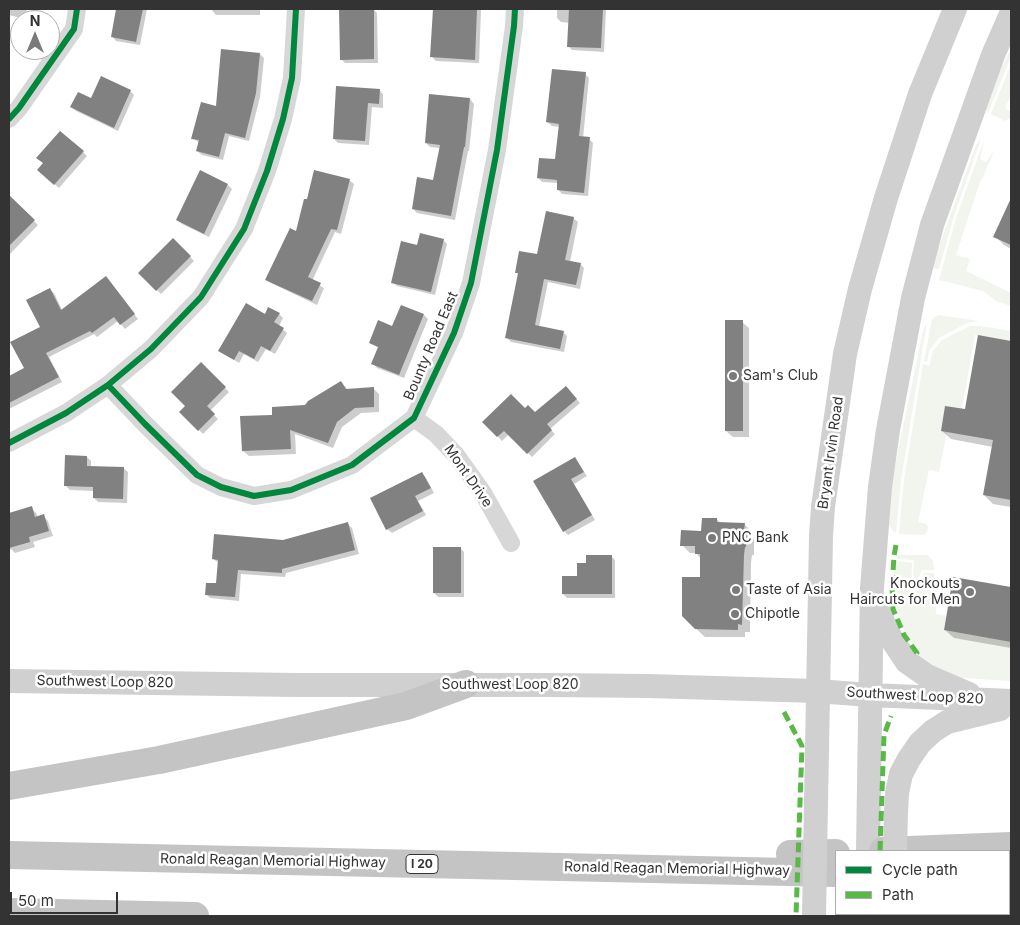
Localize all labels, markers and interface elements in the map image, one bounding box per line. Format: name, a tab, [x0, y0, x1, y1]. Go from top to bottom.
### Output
north arrow	[10, 10, 60, 60]
text: N	[30, 12, 40, 29]
street label: Bounty Road East	[400, 289, 462, 403]
place label: Sam's Club	[743, 368, 818, 384]
marker: Sam's Club	[727, 370, 739, 382]
street label: Bryant Irvin Road	[815, 396, 847, 510]
street label: Mont Drive	[440, 441, 496, 511]
place label: PNC Bank	[722, 530, 789, 546]
marker: PNC Bank	[706, 532, 718, 544]
place label: Knockouts Haircuts for Men	[850, 576, 960, 608]
place label: Taste of Asia	[746, 582, 832, 598]
marker: Taste of Asia	[730, 584, 742, 596]
marker: Knockouts Haircuts for Men	[964, 586, 976, 598]
place label: Chipotle	[745, 606, 800, 622]
marker: Chipotle	[729, 608, 741, 620]
street label: Southwest Loop 820	[36, 672, 174, 692]
street label: Southwest Loop 820	[441, 677, 579, 693]
street label: Southwest Loop 820	[846, 684, 984, 708]
legend	[835, 850, 1010, 915]
street label: Ronald Reagan Memorial Highway	[160, 851, 386, 871]
road number: I 20	[406, 854, 438, 874]
street label: Ronald Reagan Memorial Highway	[564, 859, 790, 879]
text: Cycle path	[882, 860, 958, 879]
scale bar	[12, 882, 120, 914]
text: Path	[882, 885, 914, 904]
text: 50 m	[18, 891, 54, 910]

